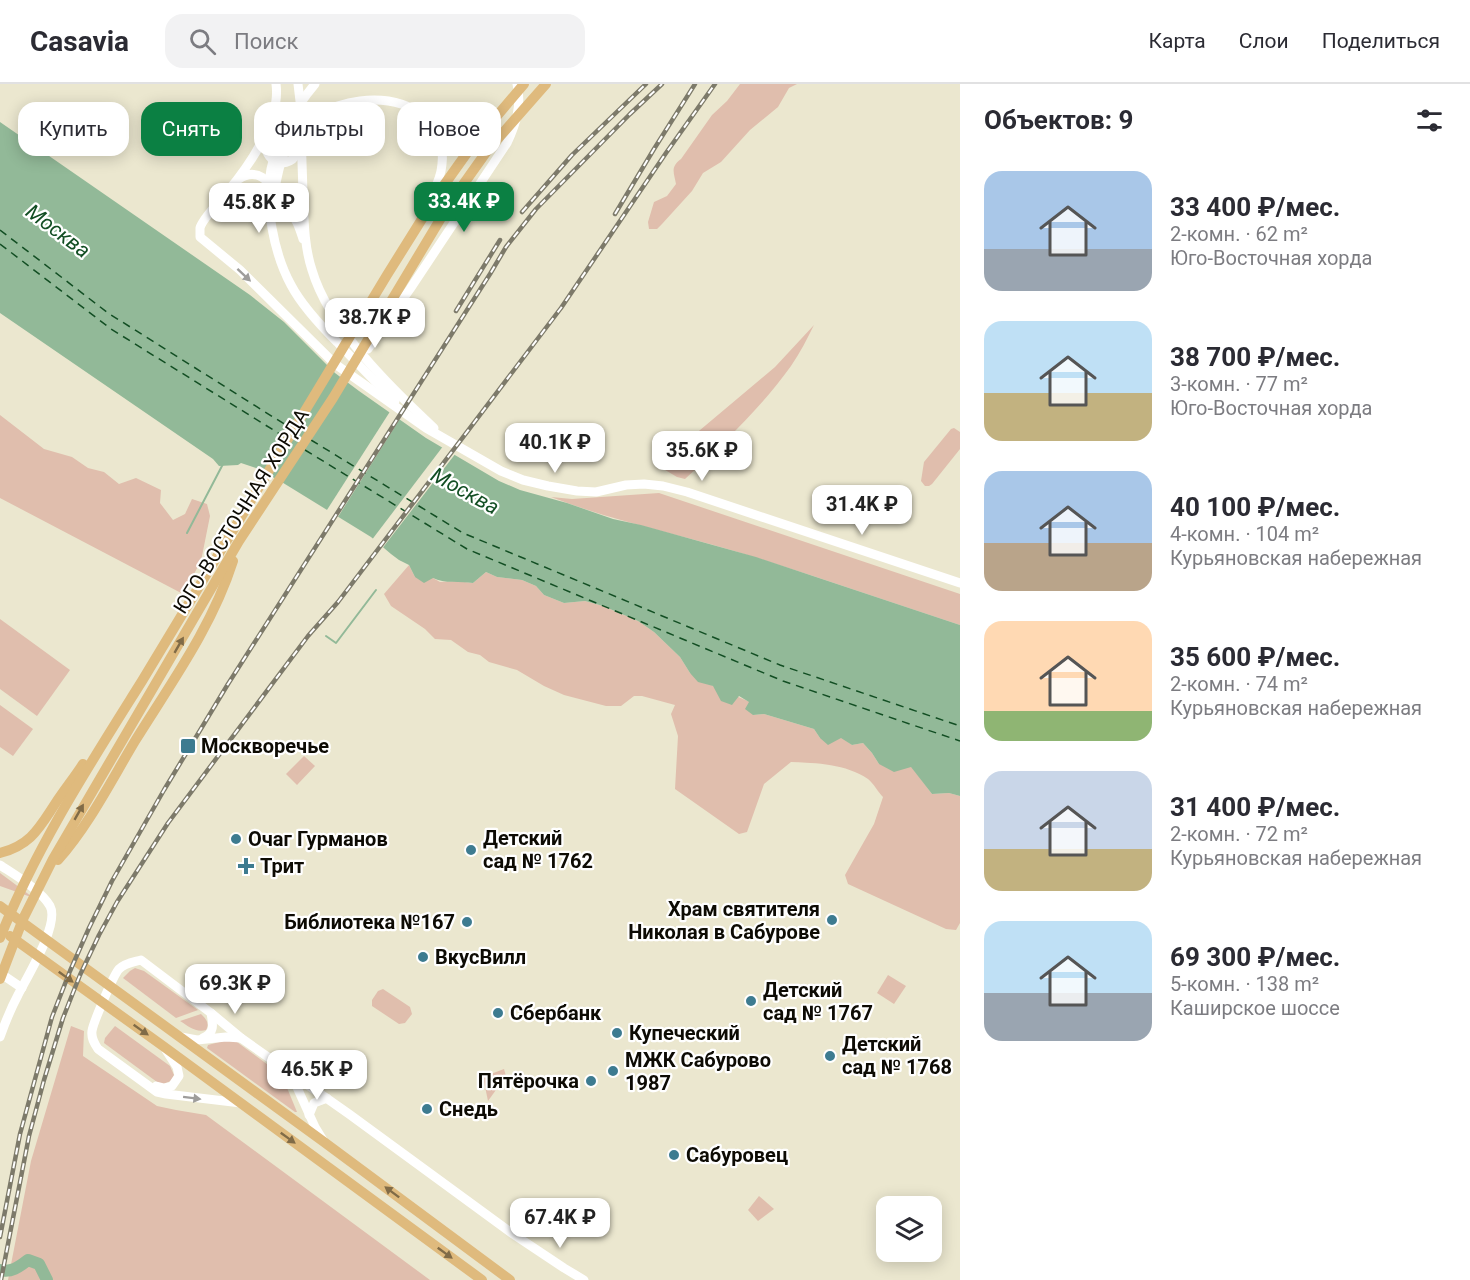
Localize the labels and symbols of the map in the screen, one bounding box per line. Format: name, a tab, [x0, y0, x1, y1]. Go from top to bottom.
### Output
pin: 33.4K ₽	[409, 182, 519, 233]
pin: 45.8K ₽	[204, 183, 314, 234]
water label: Москва	[21, 199, 95, 263]
one-way arrow	[237, 267, 251, 281]
pin: 38.7K ₽	[320, 298, 430, 349]
street label: ЮГО-ВОСТОЧНАЯ ХОРДА	[168, 404, 314, 618]
pin: 40.1K ₽	[500, 423, 610, 474]
pin: 35.6K ₽	[647, 431, 757, 482]
water label: Москва	[427, 463, 503, 519]
pin: 31.4K ₽	[807, 485, 917, 536]
one-way arrow	[174, 636, 184, 653]
place label: Москворечье	[201, 734, 329, 758]
marker: Москворечье	[179, 737, 197, 755]
one-way arrow	[74, 804, 85, 820]
place label: Детский сад № 1762	[483, 826, 593, 873]
place label: Очаг Гурманов	[248, 827, 388, 851]
marker: Очаг Гурманов	[229, 832, 243, 846]
marker: Детский сад № 1762	[464, 843, 478, 857]
place label: Трит	[260, 854, 304, 878]
marker: Трит	[237, 857, 255, 875]
place label: Храм святителя Николая в Сабурове	[628, 897, 820, 944]
place label: Библиотека №167	[284, 910, 455, 934]
marker: Храм святителя Николая в Сабурове	[825, 913, 839, 927]
marker: Библиотека №167	[460, 915, 474, 929]
place label: ВкусВилл	[435, 945, 526, 969]
marker: ВкусВилл	[416, 950, 430, 964]
pin: 69.3K ₽	[180, 964, 290, 1015]
one-way arrow	[58, 971, 74, 983]
place label: Детский сад № 1767	[763, 978, 873, 1025]
marker: Детский сад № 1767	[744, 994, 758, 1008]
place label: Сбербанк	[510, 1001, 602, 1025]
marker: Сбербанк	[491, 1006, 505, 1020]
place label: Купеческий	[629, 1021, 740, 1045]
one-way arrow	[133, 1024, 149, 1035]
marker: Купеческий	[610, 1026, 624, 1040]
place label: Детский сад № 1768	[842, 1032, 952, 1079]
place label: МЖК Сабурово 1987	[625, 1048, 771, 1095]
marker: Детский сад № 1768	[823, 1049, 837, 1063]
pin: 46.5K ₽	[262, 1050, 372, 1101]
marker: МЖК Сабурово 1987	[606, 1064, 620, 1078]
place label: Пятёрочка	[478, 1069, 579, 1093]
marker: Пятёрочка	[584, 1074, 598, 1088]
one-way arrow	[183, 1093, 202, 1103]
place label: Снедь	[439, 1097, 498, 1121]
marker: Снедь	[420, 1102, 434, 1116]
one-way arrow	[281, 1131, 296, 1143]
place label: Сабуровец	[686, 1143, 788, 1167]
marker: Сабуровец	[667, 1148, 681, 1162]
one-way arrow	[384, 1187, 399, 1199]
pin: 67.4K ₽	[505, 1198, 615, 1249]
one-way arrow	[437, 1247, 453, 1259]

